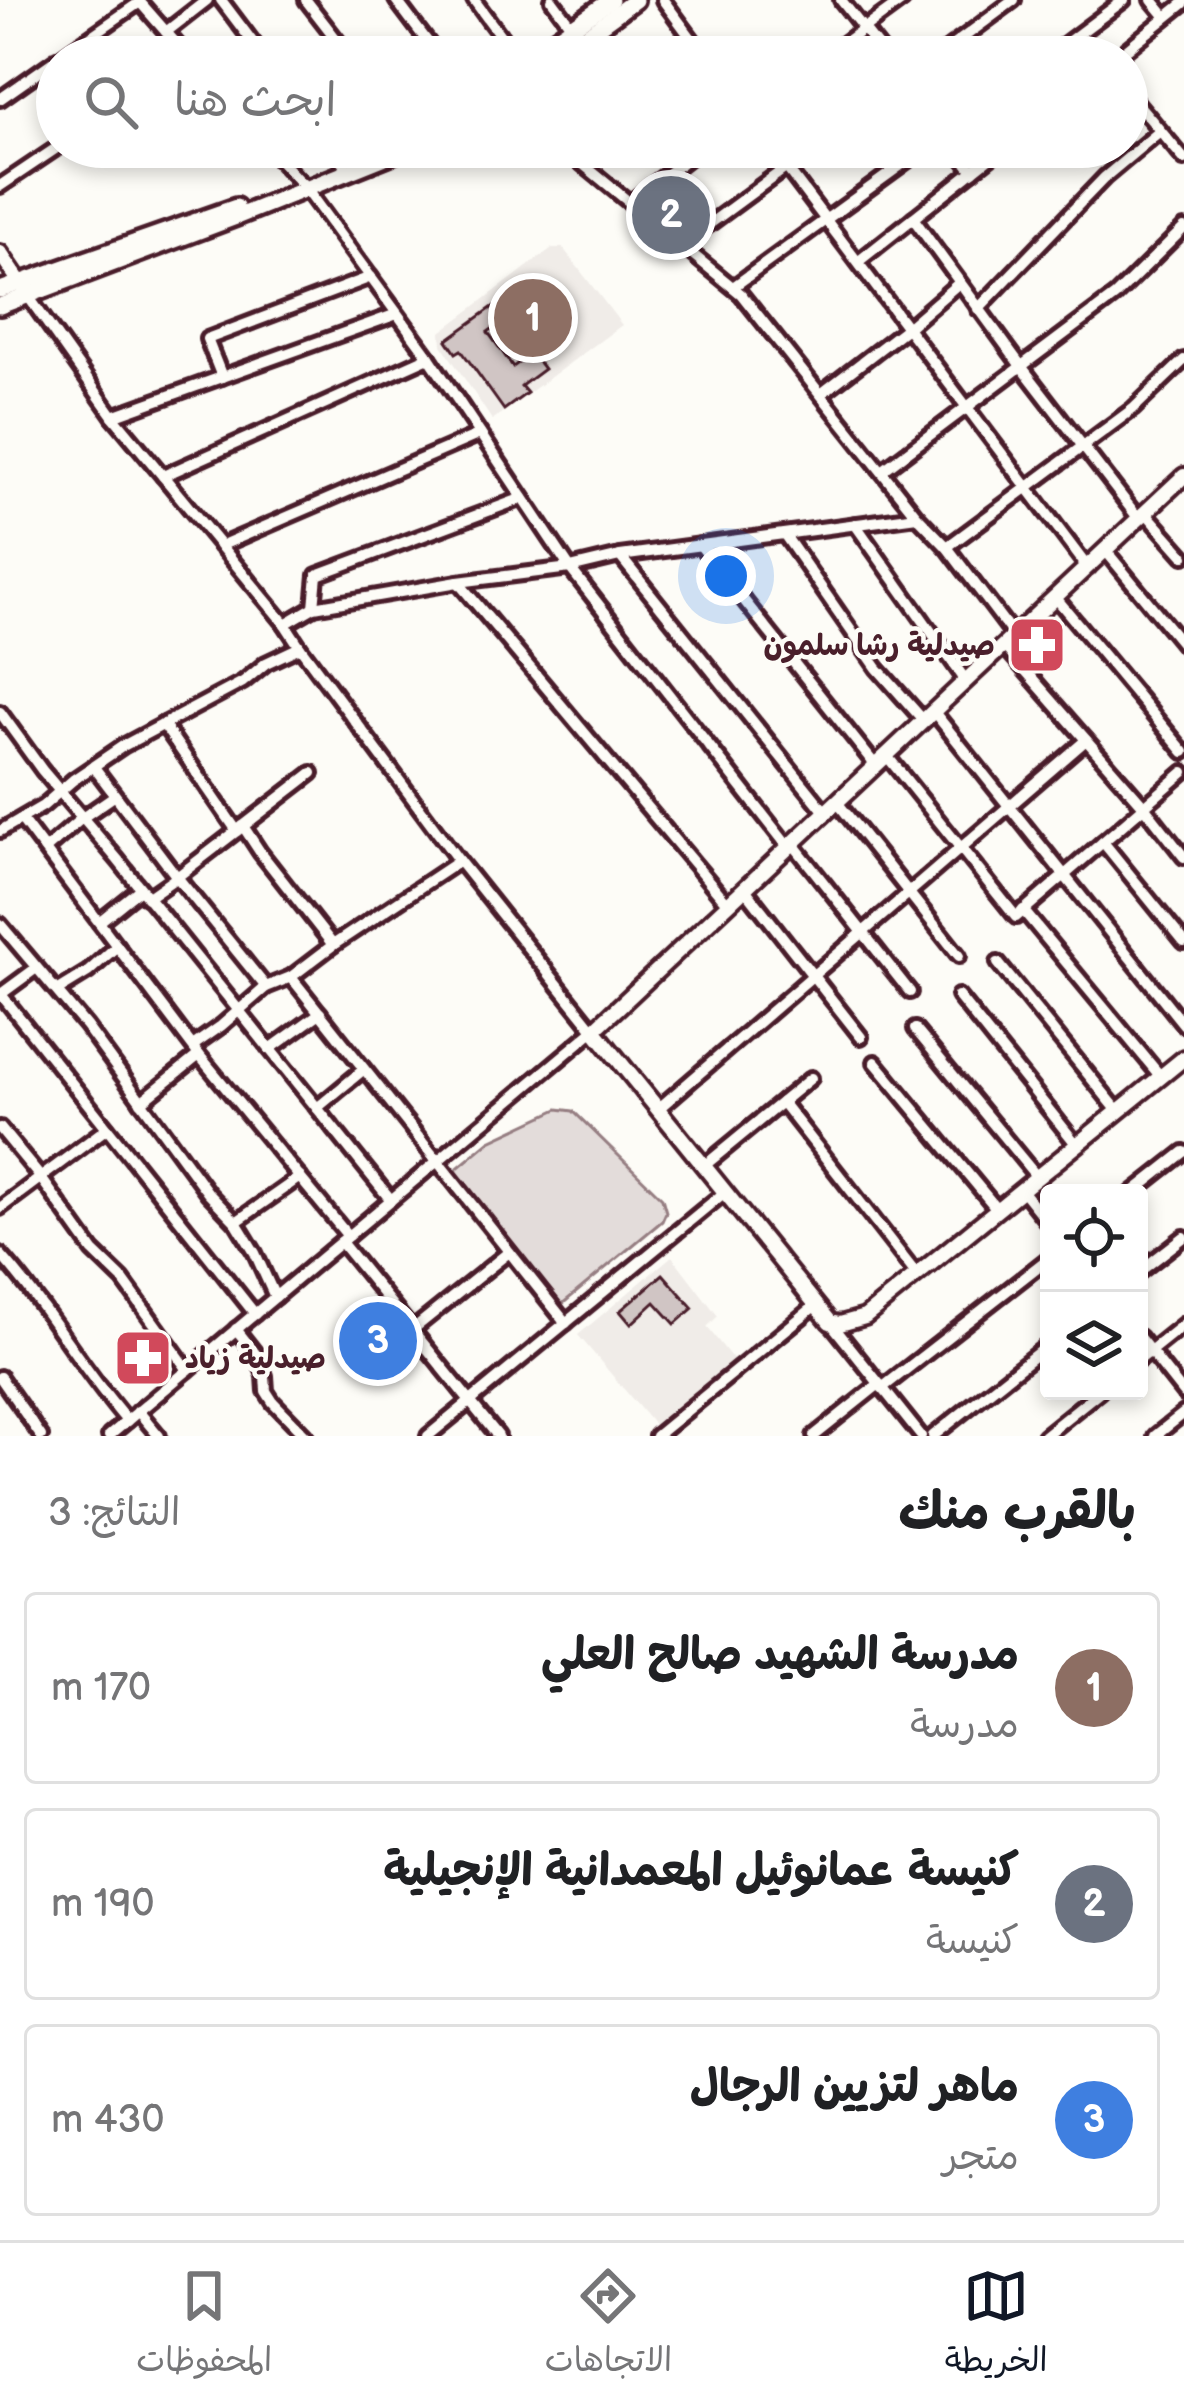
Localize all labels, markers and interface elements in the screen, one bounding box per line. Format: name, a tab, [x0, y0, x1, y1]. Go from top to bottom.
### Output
search box	[36, 36, 1148, 168]
icon: search	[78, 69, 144, 135]
text: ابحث هنا	[174, 74, 337, 129]
pin: 2	[632, 170, 710, 260]
pin: 1	[494, 273, 572, 363]
your location	[696, 546, 756, 606]
pharmacy icon: صيدلية رشا سلمون	[1006, 614, 1068, 676]
place label: صيدلية رشا سلمون	[763, 628, 995, 664]
map controls	[1040, 1184, 1148, 1400]
button: locate	[1040, 1184, 1148, 1292]
button: layers	[1040, 1292, 1148, 1400]
pin: 3	[339, 1296, 417, 1386]
pharmacy icon: صيدلية زياد	[112, 1327, 174, 1389]
place label: صيدلية زياد	[185, 1341, 326, 1377]
text: بالقرب منك	[899, 1482, 1136, 1543]
text: النتائج: 3	[48, 1490, 180, 1537]
text: مدرسة الشهيد صالح العلي	[541, 1628, 1019, 1683]
text: 170 m	[51, 1665, 151, 1712]
text: 1	[1086, 1665, 1102, 1712]
text: مدرسة	[910, 1702, 1019, 1749]
text: كنيسة عمانوئيل المعمدانية الإنجيلية	[383, 1844, 1019, 1899]
text: 190 m	[51, 1881, 154, 1928]
text: 2	[1082, 1881, 1106, 1928]
text: كنيسة	[926, 1918, 1019, 1965]
text: ماهر لتزيين الرجال	[690, 2060, 1019, 2115]
text: 430 m	[51, 2097, 165, 2144]
text: 3	[1083, 2097, 1105, 2144]
text: متجر	[943, 2134, 1019, 2181]
tab: المحفوظات	[136, 2263, 272, 2389]
tab: الاتجاهات	[545, 2263, 672, 2389]
tab: الخريطة	[945, 2263, 1048, 2389]

